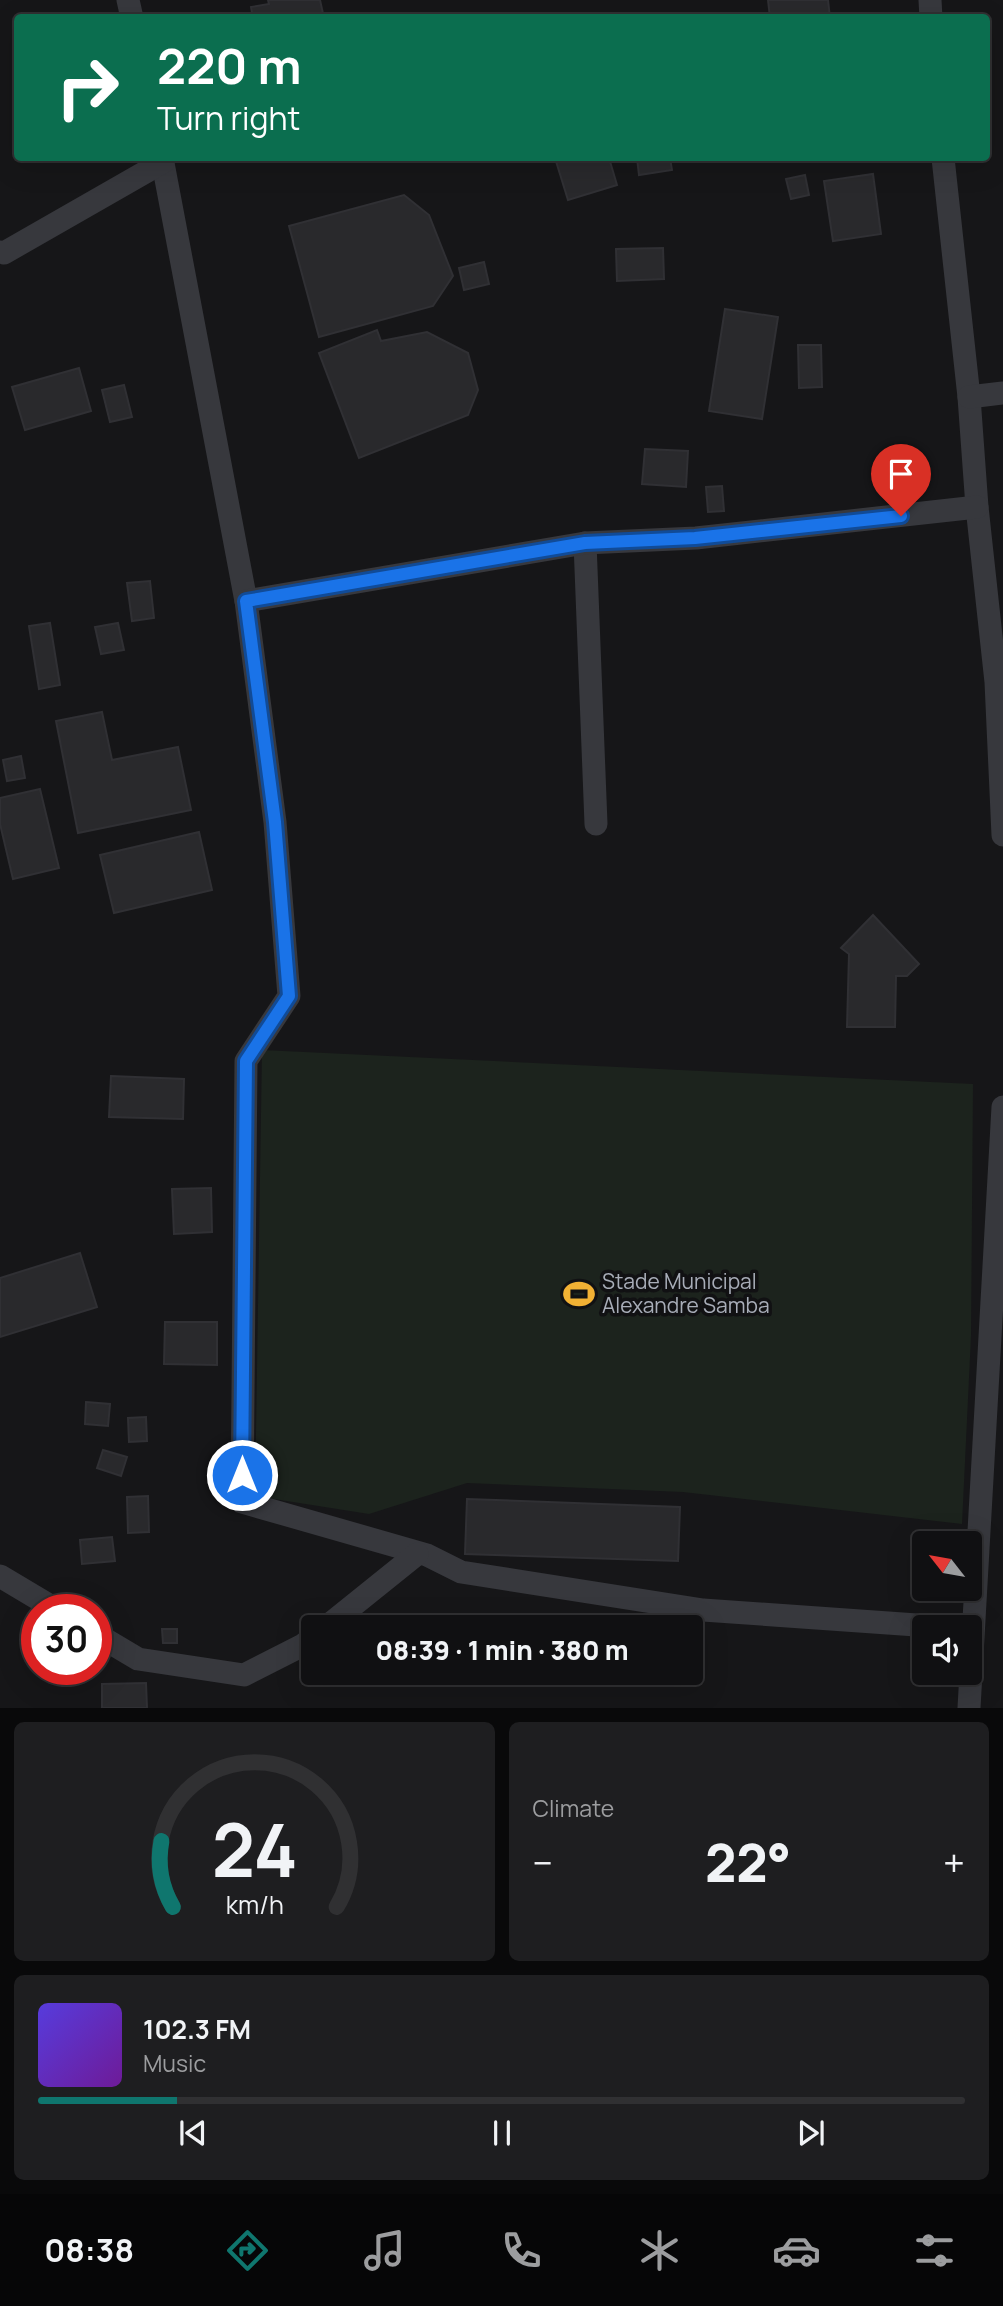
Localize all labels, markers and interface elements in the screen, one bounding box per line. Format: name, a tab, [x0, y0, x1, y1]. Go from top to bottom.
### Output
text: 220 m	[157, 32, 301, 99]
icon: right	[42, 42, 133, 133]
text: Turn right	[157, 96, 300, 140]
pin	[871, 444, 931, 516]
icon: arrive	[882, 455, 920, 493]
place label: Stade Municipal Alexandre Samba	[602, 1267, 770, 1319]
sports icon: Stade Municipal Alexandre Samba	[562, 1277, 596, 1311]
position arrow	[205, 1438, 279, 1512]
north arrow	[912, 1531, 982, 1601]
map controls	[912, 1531, 982, 1685]
speed limit sign: 30	[21, 1594, 112, 1685]
button: sound	[912, 1615, 982, 1685]
text: 08:39 · 1 min · 380 m	[375, 1632, 629, 1668]
text: Climate	[533, 1792, 614, 1824]
text: 24	[211, 1800, 297, 1900]
text: 22°	[705, 1827, 791, 1898]
text: −	[533, 1836, 553, 1888]
text: +	[943, 1836, 965, 1888]
text: km/h	[225, 1887, 283, 1922]
text: 102.3 FM	[143, 2011, 251, 2047]
text: Music	[143, 2047, 206, 2079]
icon: previous	[174, 2114, 212, 2152]
icon: pause	[483, 2114, 521, 2152]
icon: next	[792, 2114, 830, 2152]
icon: directions	[223, 2226, 272, 2275]
icon: music	[360, 2226, 409, 2275]
icon: phone	[497, 2226, 546, 2275]
icon: climate	[635, 2226, 684, 2275]
icon: car	[772, 2226, 821, 2275]
icon: filters	[910, 2226, 959, 2275]
text: 08:38	[44, 2228, 134, 2272]

